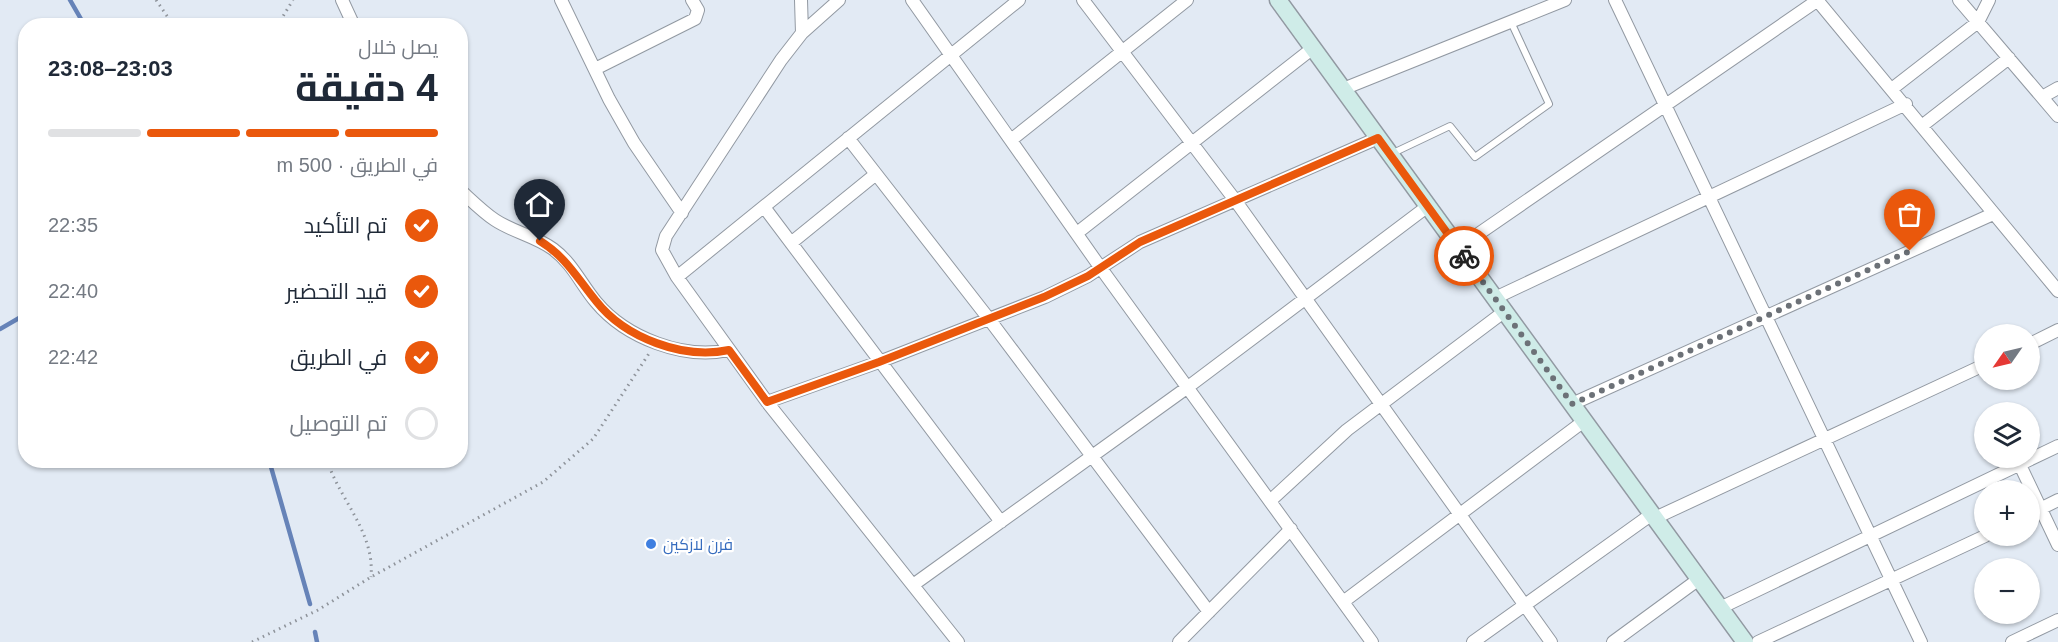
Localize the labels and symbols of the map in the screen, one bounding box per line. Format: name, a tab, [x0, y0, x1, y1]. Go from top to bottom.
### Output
pin	[514, 179, 565, 241]
pin	[1884, 189, 1935, 251]
courier	[1434, 226, 1494, 286]
north arrow	[1974, 324, 2040, 390]
place label: فرن لازكين	[663, 536, 733, 555]
marker: فرن لازكين	[644, 537, 658, 551]

